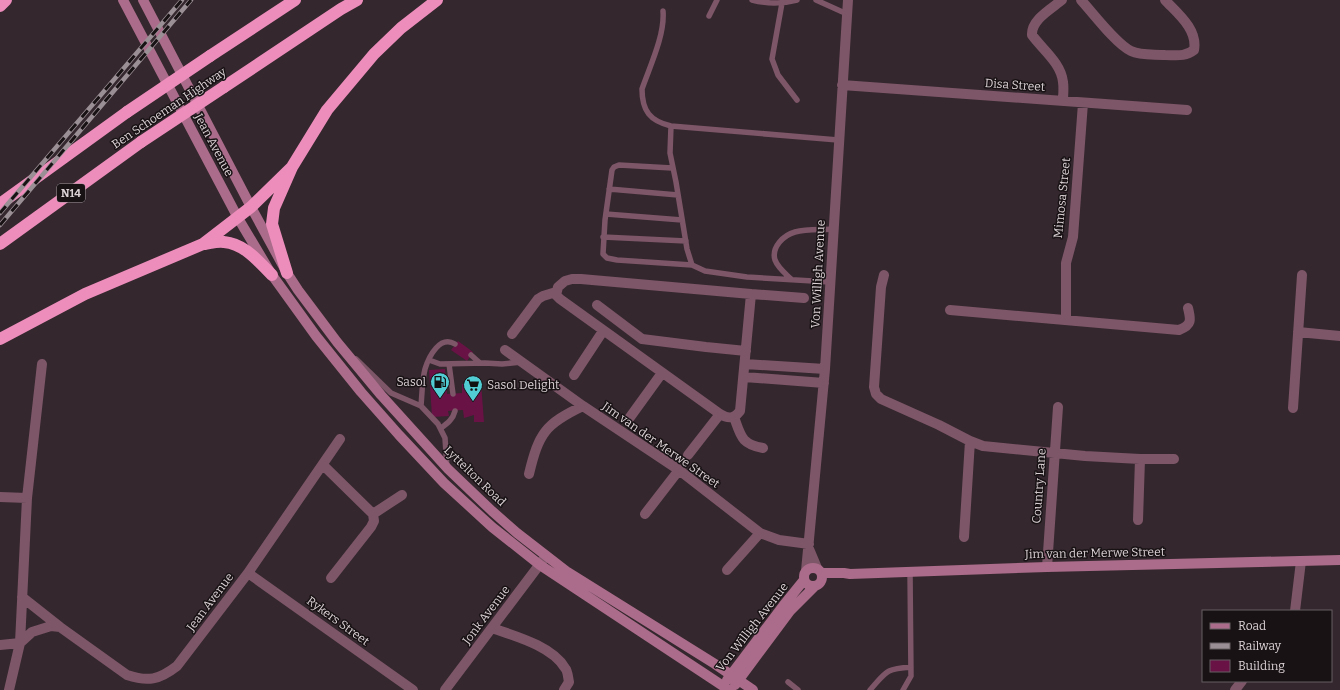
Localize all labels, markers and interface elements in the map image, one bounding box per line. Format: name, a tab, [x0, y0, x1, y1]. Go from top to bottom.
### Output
street label: Ben Schoeman Highway	[109, 64, 229, 152]
street label: Disa Street	[984, 76, 1046, 94]
street label: Jean Avenue	[191, 110, 236, 179]
street label: Mimosa Street	[1051, 156, 1073, 239]
road number: N14	[57, 184, 85, 202]
street label: Von Willigh Avenue	[808, 219, 828, 329]
fuel station icon: Sasol	[429, 371, 451, 399]
supermarket icon: Sasol Delight	[462, 374, 484, 402]
place label: Sasol	[396, 375, 427, 389]
place label: Sasol Delight	[487, 378, 560, 392]
street label: Jim van der Merwe Street	[599, 399, 723, 491]
street label: Lyttelton Road	[441, 443, 509, 509]
street label: Country Lane	[1029, 448, 1049, 524]
street label: Jim van der Merwe Street	[1024, 545, 1166, 561]
street label: Jean Avenue	[183, 570, 236, 635]
street label: Von Willigh Avenue	[713, 580, 791, 674]
street label: Jonk Avenue	[459, 583, 513, 648]
street label: Rykers Street	[304, 594, 373, 649]
legend	[1202, 610, 1332, 682]
text: Road	[1238, 619, 1266, 633]
text: Railway	[1238, 639, 1282, 653]
text: Building	[1238, 659, 1285, 673]

